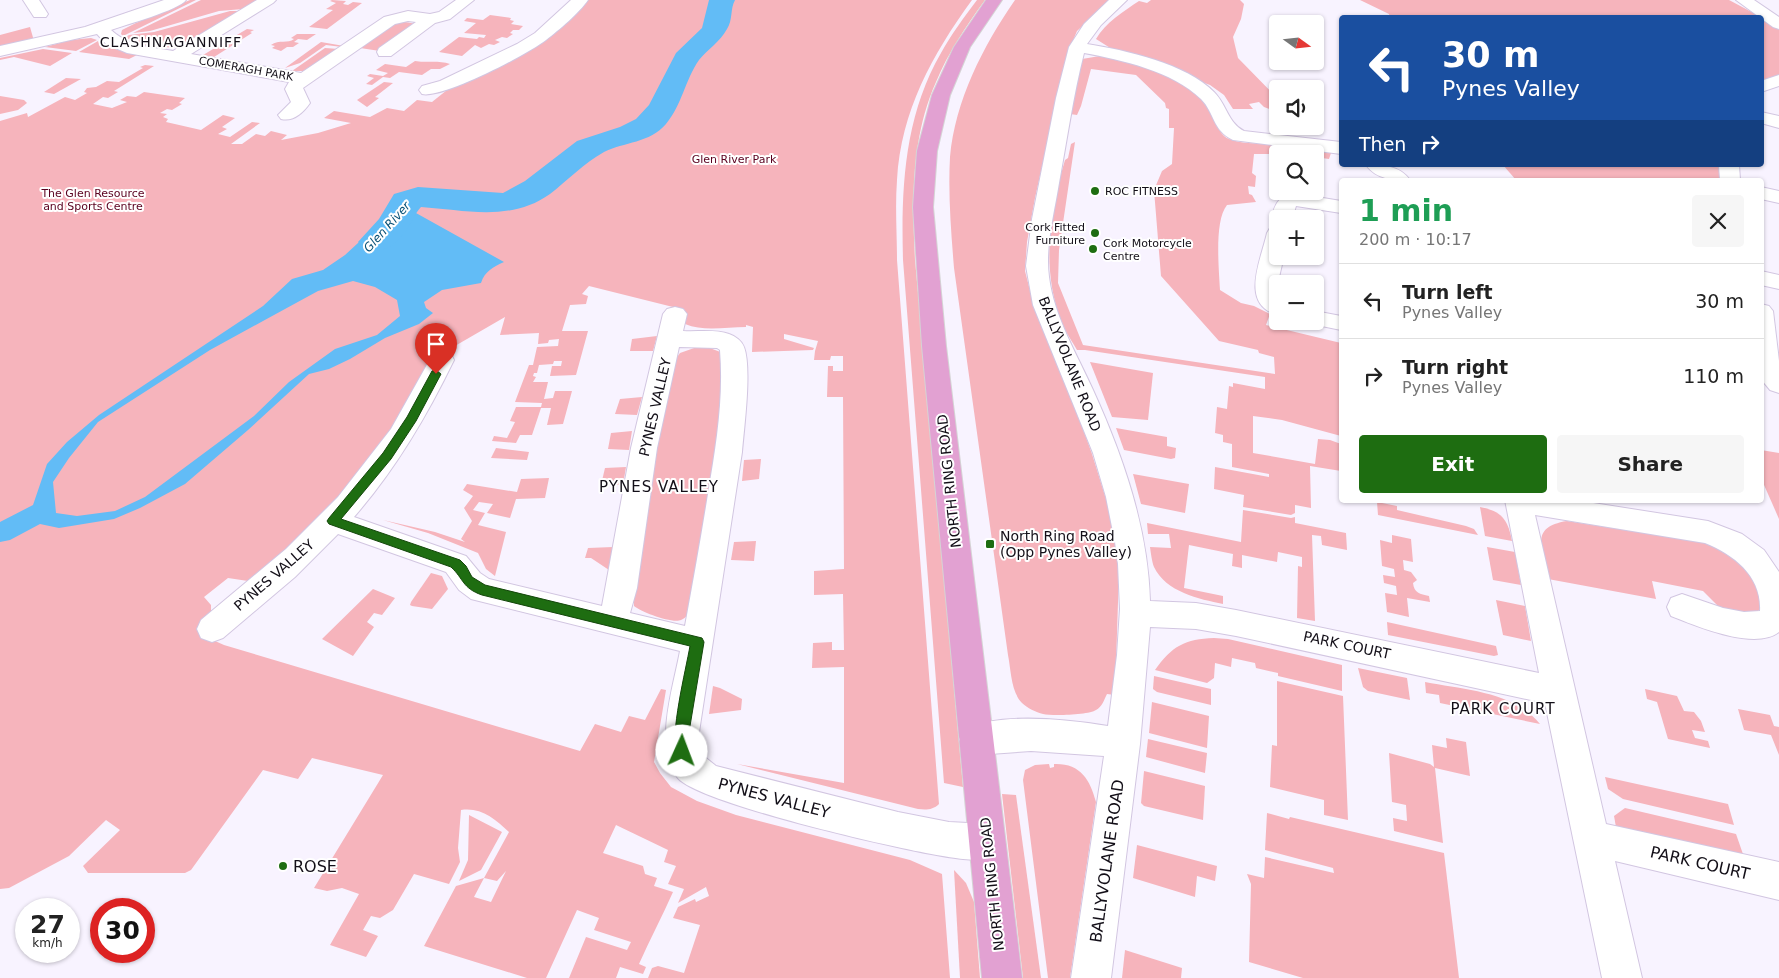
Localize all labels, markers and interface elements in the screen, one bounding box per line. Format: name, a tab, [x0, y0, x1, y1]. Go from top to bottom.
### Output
north arrow	[1269, 15, 1324, 70]
map controls	[1269, 15, 1324, 330]
district label: CLASHNAGANNIFF	[100, 34, 242, 50]
icon: left	[1359, 35, 1424, 100]
text: 30 m	[1442, 35, 1539, 75]
street label: COMERAGH PARK	[198, 54, 295, 84]
text: Pynes Valley	[1442, 76, 1580, 101]
button: sound	[1269, 80, 1324, 135]
icon: right	[1416, 130, 1444, 158]
text: Then	[1359, 133, 1406, 155]
button: search	[1269, 145, 1324, 200]
park label: Glen River Park	[692, 153, 777, 166]
marker: ROC FITNESS	[1089, 185, 1101, 197]
place label: ROC FITNESS	[1105, 185, 1178, 198]
park label: The Glen Resource and Sports Centre	[40, 187, 145, 213]
text: 1 min	[1359, 193, 1453, 228]
button: close	[1692, 195, 1744, 247]
water label: Glen River	[361, 198, 414, 255]
button: +	[1269, 210, 1324, 265]
place label: Cork Fitted Furniture	[1025, 221, 1085, 247]
marker: Cork Fitted Furniture	[1089, 227, 1101, 239]
text: 200 m · 10:17	[1359, 230, 1472, 249]
place label: Cork Motorcycle Centre	[1103, 237, 1192, 263]
marker: Cork Motorcycle Centre	[1087, 243, 1099, 255]
button: −	[1269, 275, 1324, 330]
text: Turn left	[1402, 281, 1493, 303]
icon: left	[1359, 287, 1387, 315]
text: 30 m	[1695, 290, 1744, 312]
street label: BALLYVOLANE ROAD	[1036, 294, 1104, 434]
text: Pynes Valley	[1402, 303, 1502, 322]
pin	[415, 323, 457, 374]
icon: arrive	[422, 330, 450, 358]
street label: PYNES VALLEY	[636, 356, 674, 458]
text: Turn right	[1402, 356, 1508, 378]
icon: right	[1359, 362, 1387, 390]
text: 110 m	[1683, 365, 1744, 387]
text: Pynes Valley	[1402, 378, 1502, 397]
street label: NORTH RING ROAD	[934, 413, 964, 549]
button: Exit	[1359, 435, 1547, 493]
button: Share	[1557, 435, 1744, 493]
district label: PYNES VALLEY	[599, 478, 719, 496]
place label: North Ring Road (Opp Pynes Valley)	[1000, 528, 1132, 560]
street label: PYNES VALLEY	[231, 536, 318, 614]
marker: North Ring Road (Opp Pynes Valley)	[984, 538, 996, 550]
street label: PARK COURT	[1302, 628, 1393, 662]
district label: PARK COURT	[1450, 700, 1556, 718]
position arrow	[655, 724, 707, 776]
street label: PYNES VALLEY	[716, 774, 832, 822]
street label: BALLYVOLANE ROAD	[1086, 778, 1128, 944]
street label: NORTH RING ROAD	[977, 816, 1007, 952]
street label: PARK COURT	[1648, 842, 1752, 884]
place label: ROSE	[293, 857, 337, 876]
marker: ROSE	[277, 860, 289, 872]
speed limit sign: 30	[90, 898, 155, 963]
text: 27	[30, 910, 65, 939]
text: km/h	[32, 936, 63, 950]

